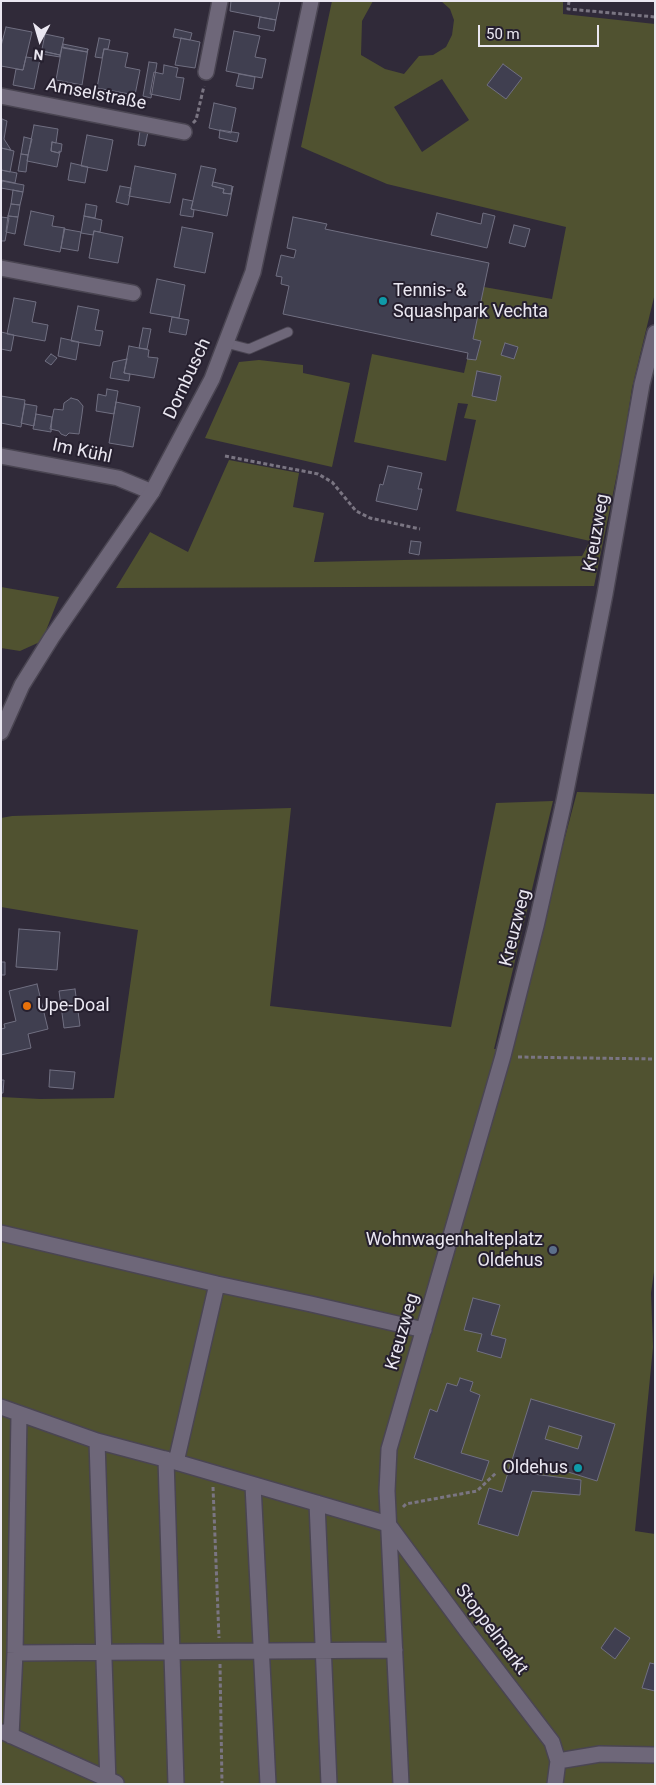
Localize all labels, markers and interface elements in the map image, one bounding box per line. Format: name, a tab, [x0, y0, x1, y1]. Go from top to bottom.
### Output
north arrow	[15, 15, 65, 65]
scale bar	[481, 15, 602, 47]
text: 50 m	[486, 25, 520, 43]
text: N	[33, 46, 44, 63]
street label: Amselstraße	[44, 75, 148, 115]
place label: Tennis- & Squashpark Vechta	[393, 280, 548, 322]
marker: Tennis- & Squashpark Vechta	[377, 295, 389, 307]
street label: Dornbusch	[160, 335, 216, 423]
street label: Im Kühl	[50, 435, 114, 469]
street label: Kreuzweg	[580, 492, 614, 574]
street label: Kreuzweg	[496, 887, 536, 969]
place label: Upe-Doal	[37, 995, 110, 1017]
marker: Upe-Doal	[21, 1000, 33, 1012]
place label: Wohnwagenhalteplatz Oldehus	[366, 1229, 543, 1272]
marker: Wohnwagenhalteplatz Oldehus	[547, 1244, 559, 1256]
street label: Kreuzweg	[382, 1291, 424, 1373]
place label: Oldehus	[502, 1457, 568, 1479]
marker: Oldehus	[572, 1462, 584, 1474]
street label: Stoppelmarkt	[450, 1581, 532, 1679]

